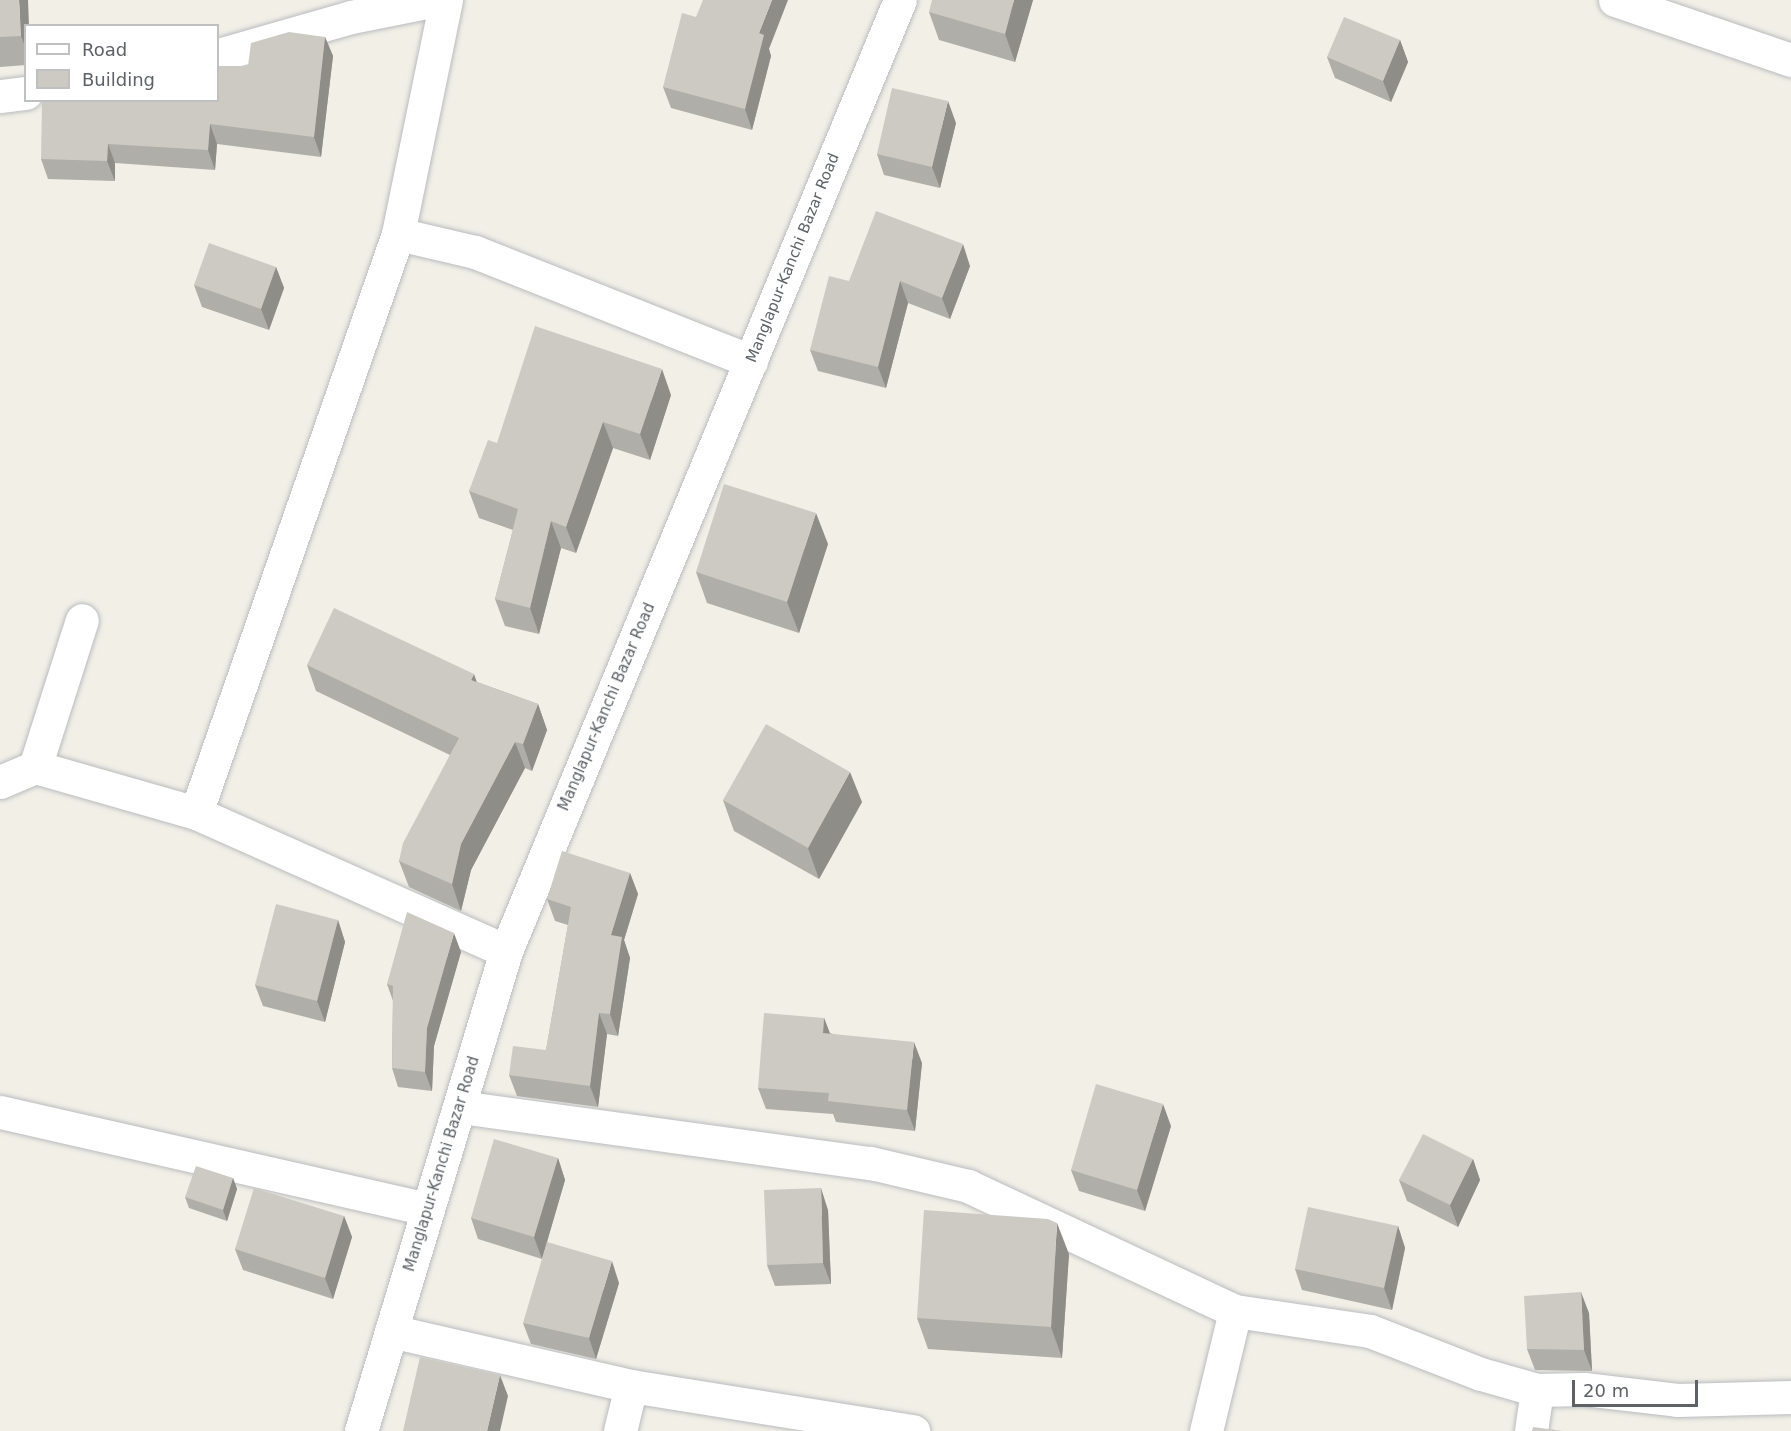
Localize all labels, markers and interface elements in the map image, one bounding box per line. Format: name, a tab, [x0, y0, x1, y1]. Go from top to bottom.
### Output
legend	[24, 24, 219, 102]
text: Road	[82, 39, 127, 60]
text: Building	[82, 69, 155, 90]
street label: Manglapur-Kanchi Bazar Road	[743, 151, 843, 365]
street label: Manglapur-Kanchi Bazar Road	[555, 600, 659, 814]
street label: Manglapur-Kanchi Bazar Road	[401, 1054, 483, 1274]
scale bar	[1575, 1368, 1701, 1406]
text: 20 m	[1583, 1380, 1629, 1401]

